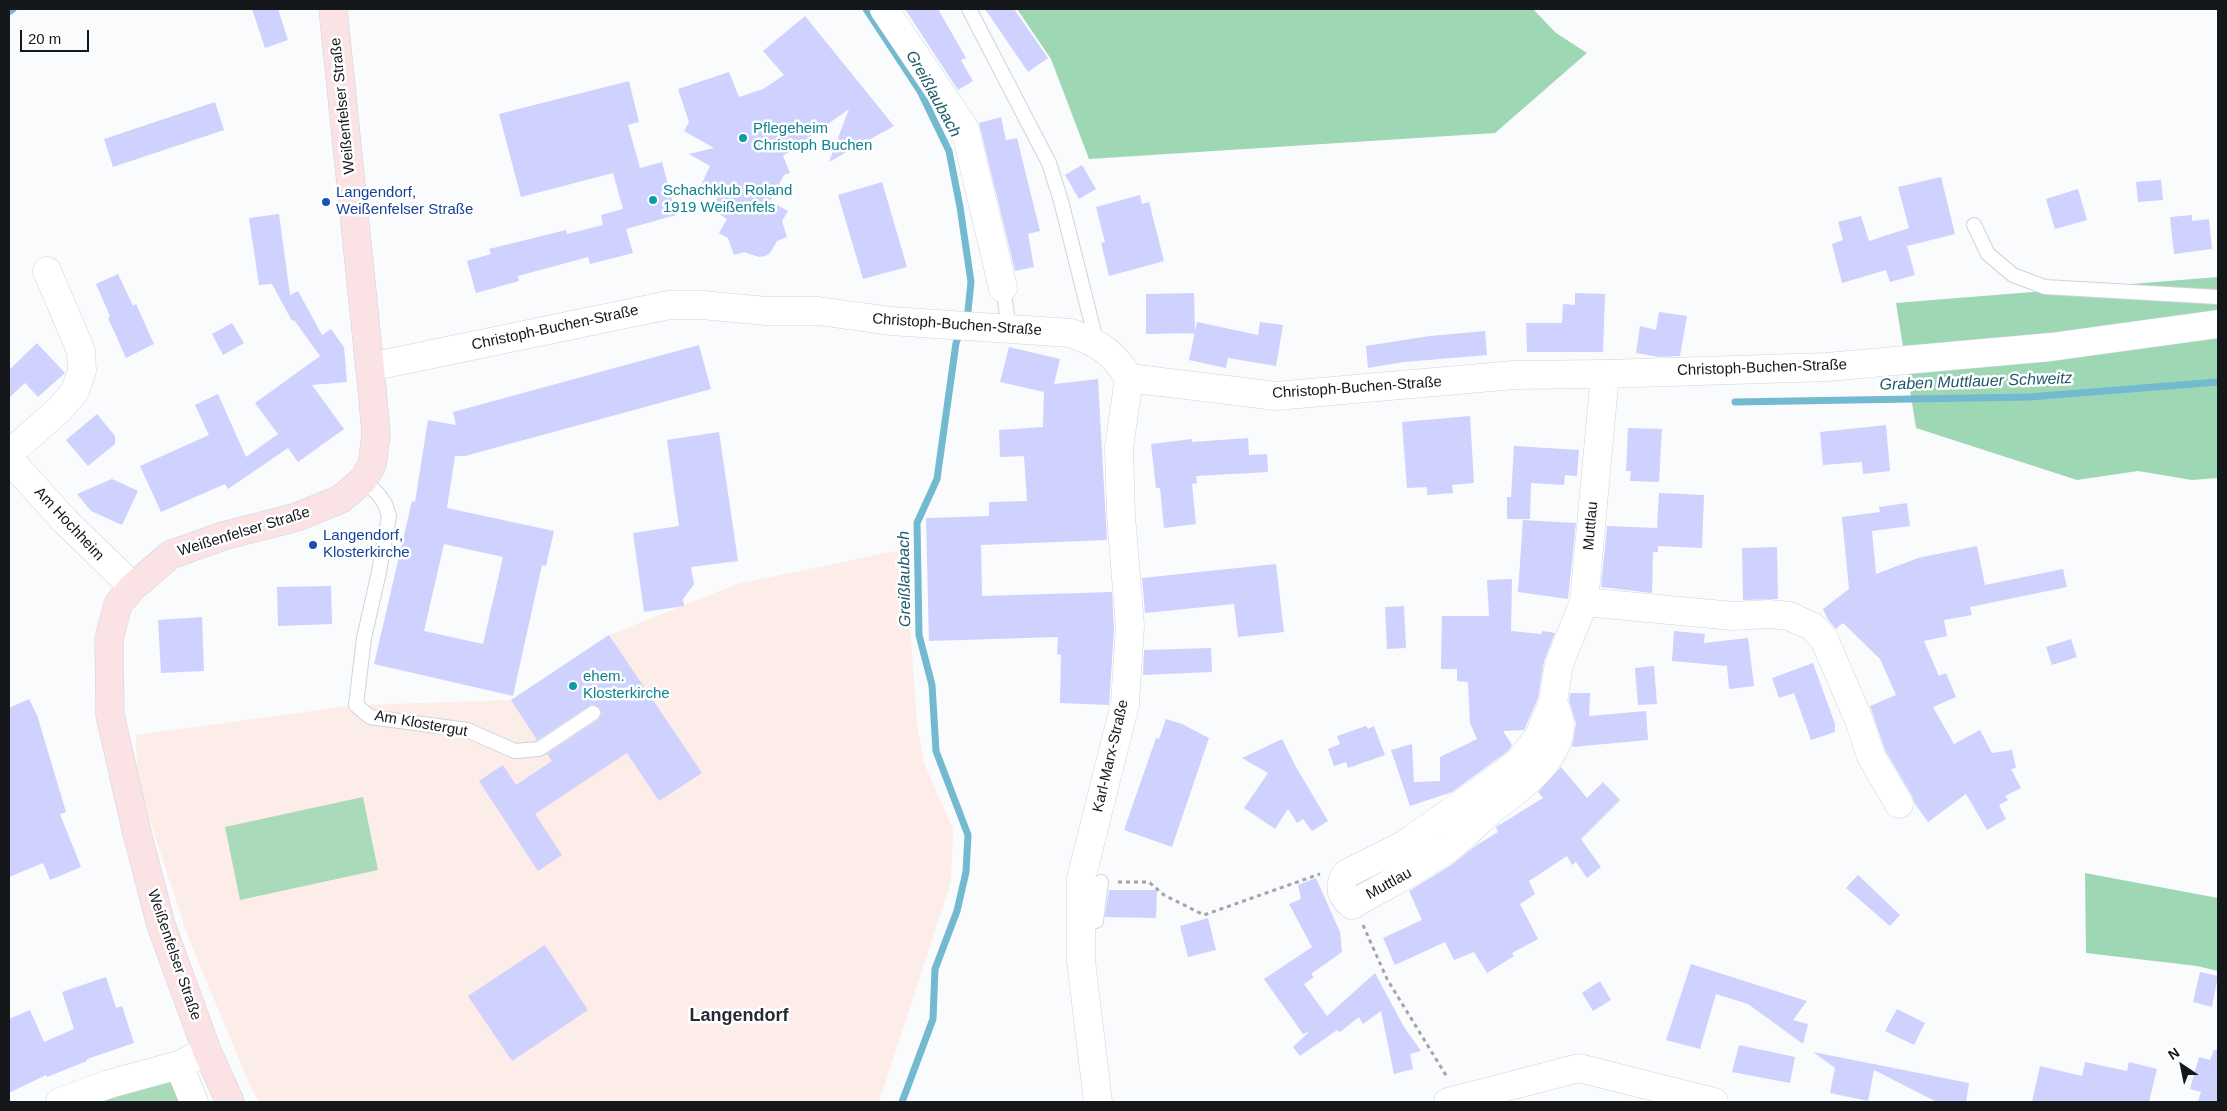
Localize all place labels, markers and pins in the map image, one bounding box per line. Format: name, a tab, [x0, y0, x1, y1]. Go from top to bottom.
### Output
place label: Pflegeheim Christoph Buchen	[753, 120, 872, 155]
marker: Pflegeheim Christoph Buchen	[737, 132, 749, 144]
place label: Schachklub Roland 1919 Weißenfels	[663, 182, 792, 217]
place label: Langendorf, Weißenfelser Straße	[336, 184, 473, 219]
marker: Schachklub Roland 1919 Weißenfels	[647, 194, 659, 206]
marker: Langendorf, Weißenfelser Straße	[320, 196, 332, 208]
place label: Langendorf, Klosterkirche	[323, 527, 410, 562]
marker: Langendorf, Klosterkirche	[307, 539, 319, 551]
place label: ehem. Klosterkirche	[583, 668, 670, 703]
marker: ehem. Klosterkirche	[567, 680, 579, 692]

